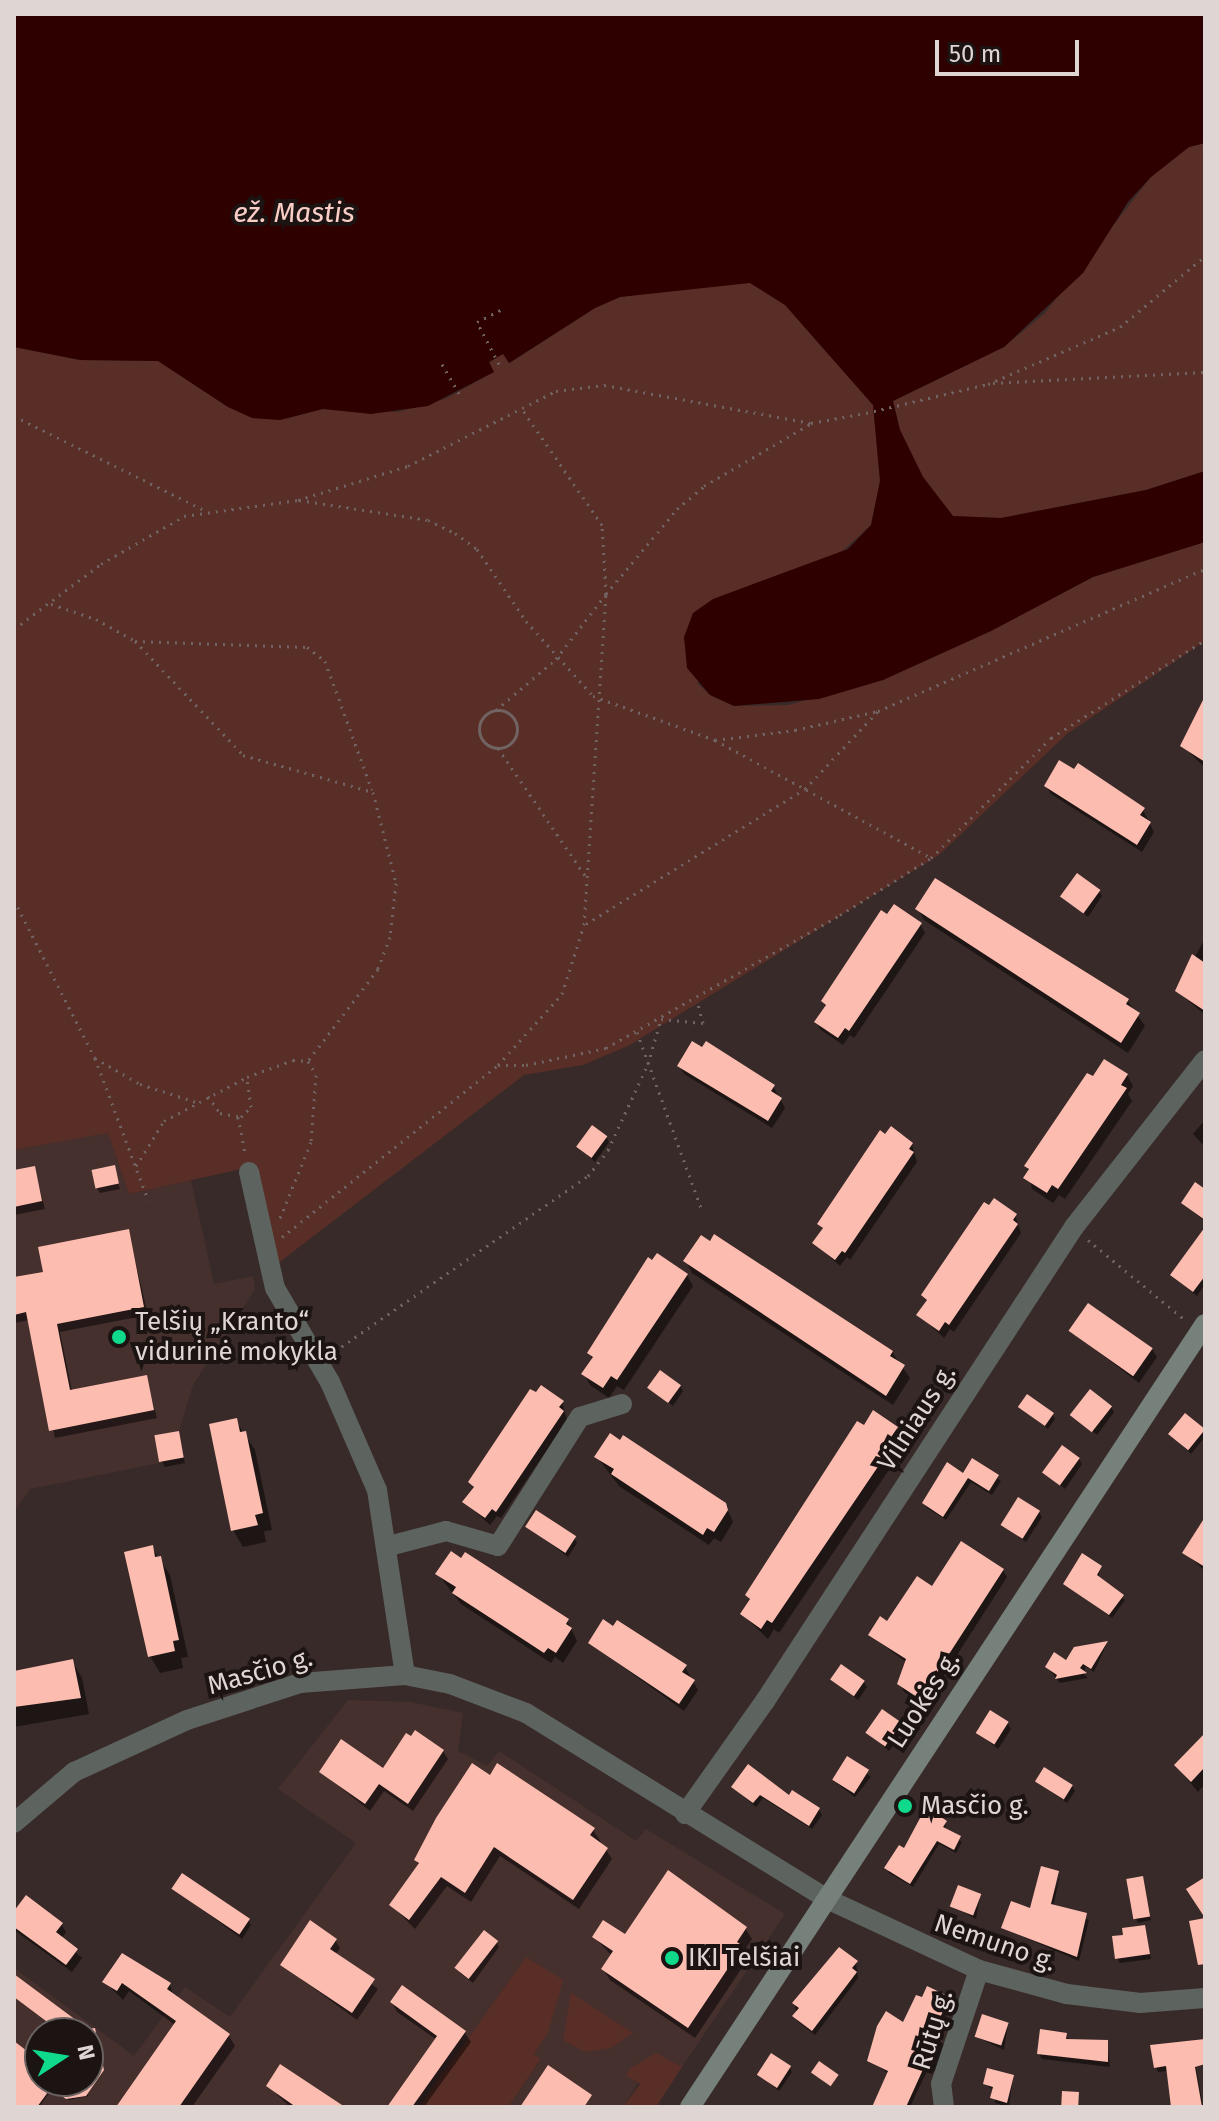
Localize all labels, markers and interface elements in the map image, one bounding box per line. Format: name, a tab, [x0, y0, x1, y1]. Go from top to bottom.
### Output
scale bar	[939, 24, 1083, 74]
text: 50 m	[949, 40, 1001, 68]
water label: ež. Mastis	[233, 196, 355, 230]
place label: Telšių „Kranto“ vidurinė mokykla	[135, 1306, 338, 1368]
marker: Telšių „Kranto“ vidurinė mokykla	[110, 1328, 128, 1346]
street label: Vilniaus g.	[871, 1359, 963, 1477]
street label: Masčio g.	[204, 1642, 316, 1702]
street label: Luokės g.	[881, 1646, 967, 1754]
place label: Masčio g.	[921, 1790, 1029, 1822]
marker: Masčio g.	[896, 1797, 914, 1815]
street label: Nemuno g.	[930, 1908, 1060, 1978]
place label: IKI Telšiai	[688, 1942, 800, 1974]
marker: IKI Telšiai	[663, 1949, 681, 1967]
street label: Rūtų g.	[906, 1986, 960, 2074]
north arrow	[24, 2017, 104, 2097]
text: N	[71, 2042, 101, 2062]

